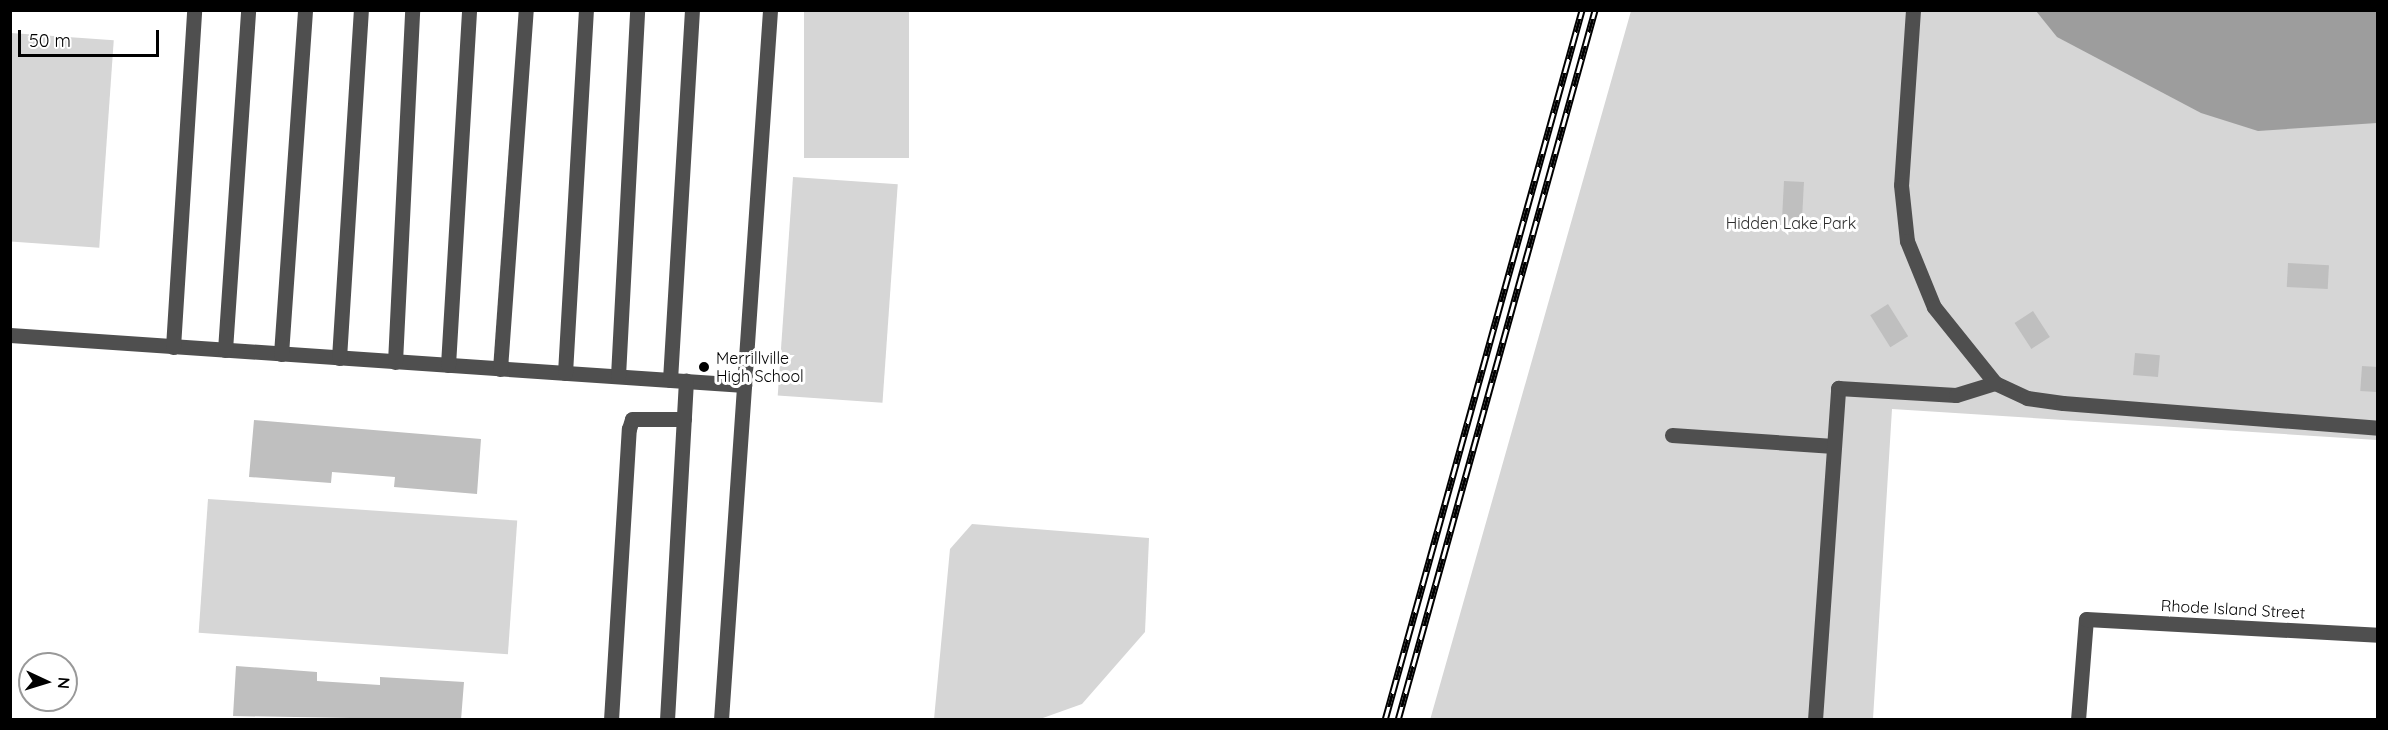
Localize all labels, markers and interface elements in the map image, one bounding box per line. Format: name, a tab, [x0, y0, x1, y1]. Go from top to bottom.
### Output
scale bar	[21, 18, 162, 56]
text: 50 m	[29, 29, 71, 52]
park label: Hidden Lake Park	[1726, 213, 1856, 233]
place label: Merrillville High School	[716, 348, 804, 386]
marker: Merrillville High School	[697, 360, 711, 374]
street label: Rhode Island Street	[2160, 596, 2306, 622]
north arrow	[18, 652, 78, 712]
text: N	[54, 677, 74, 690]

